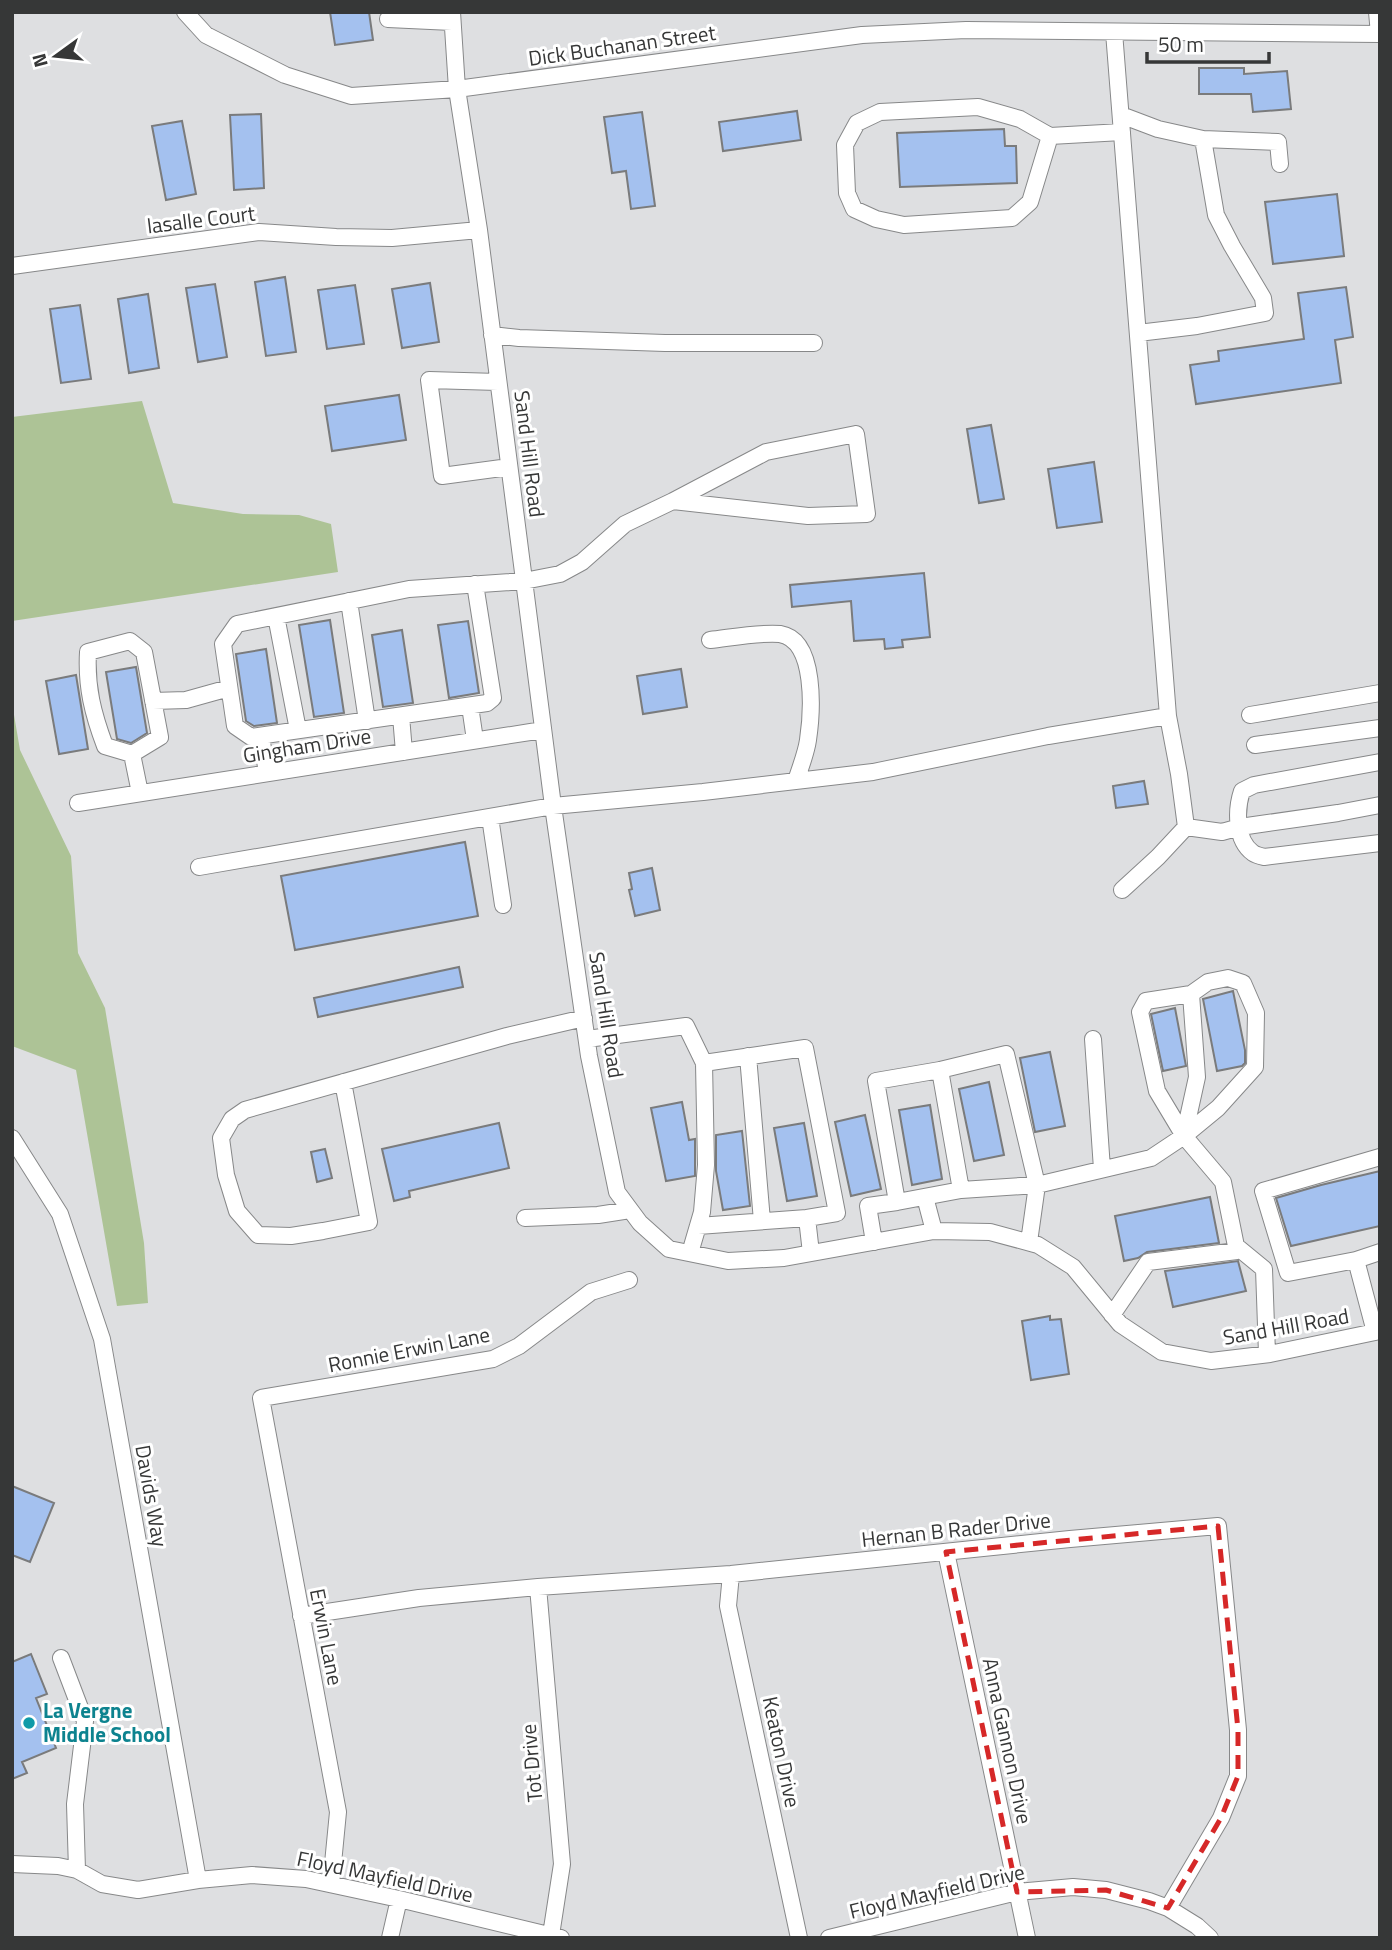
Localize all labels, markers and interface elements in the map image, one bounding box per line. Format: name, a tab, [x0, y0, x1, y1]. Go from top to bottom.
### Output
street label: Dick Buchanan Street	[526, 16, 718, 74]
north arrow	[21, 21, 91, 91]
scale bar	[1147, 21, 1270, 65]
text: 50 m	[1158, 28, 1204, 60]
text: N	[23, 50, 55, 71]
street label: lasalle Court	[145, 196, 257, 242]
street label: Sand Hill Road	[506, 389, 554, 519]
street label: Gingham Drive	[240, 719, 373, 771]
street label: Sand Hill Road	[581, 949, 633, 1080]
street label: Sand Hill Road	[1220, 1299, 1351, 1353]
street label: Ronnie Erwin Lane	[325, 1318, 492, 1380]
street label: Davids Way	[127, 1442, 177, 1549]
street label: Hernan B Rader Drive	[860, 1503, 1052, 1555]
street label: Erwin Lane	[302, 1586, 352, 1688]
street label: Anna Gannon Drive	[975, 1655, 1041, 1827]
street label: Keaton Drive	[755, 1693, 809, 1810]
place label: La Vergne Middle School	[43, 1694, 171, 1750]
marker: La Vergne Middle School	[21, 1715, 37, 1731]
street label: Tot Drive	[512, 1723, 550, 1803]
street label: Floyd Mayfield Drive	[294, 1842, 476, 1910]
street label: Floyd Mayfield Drive	[846, 1855, 1028, 1927]

